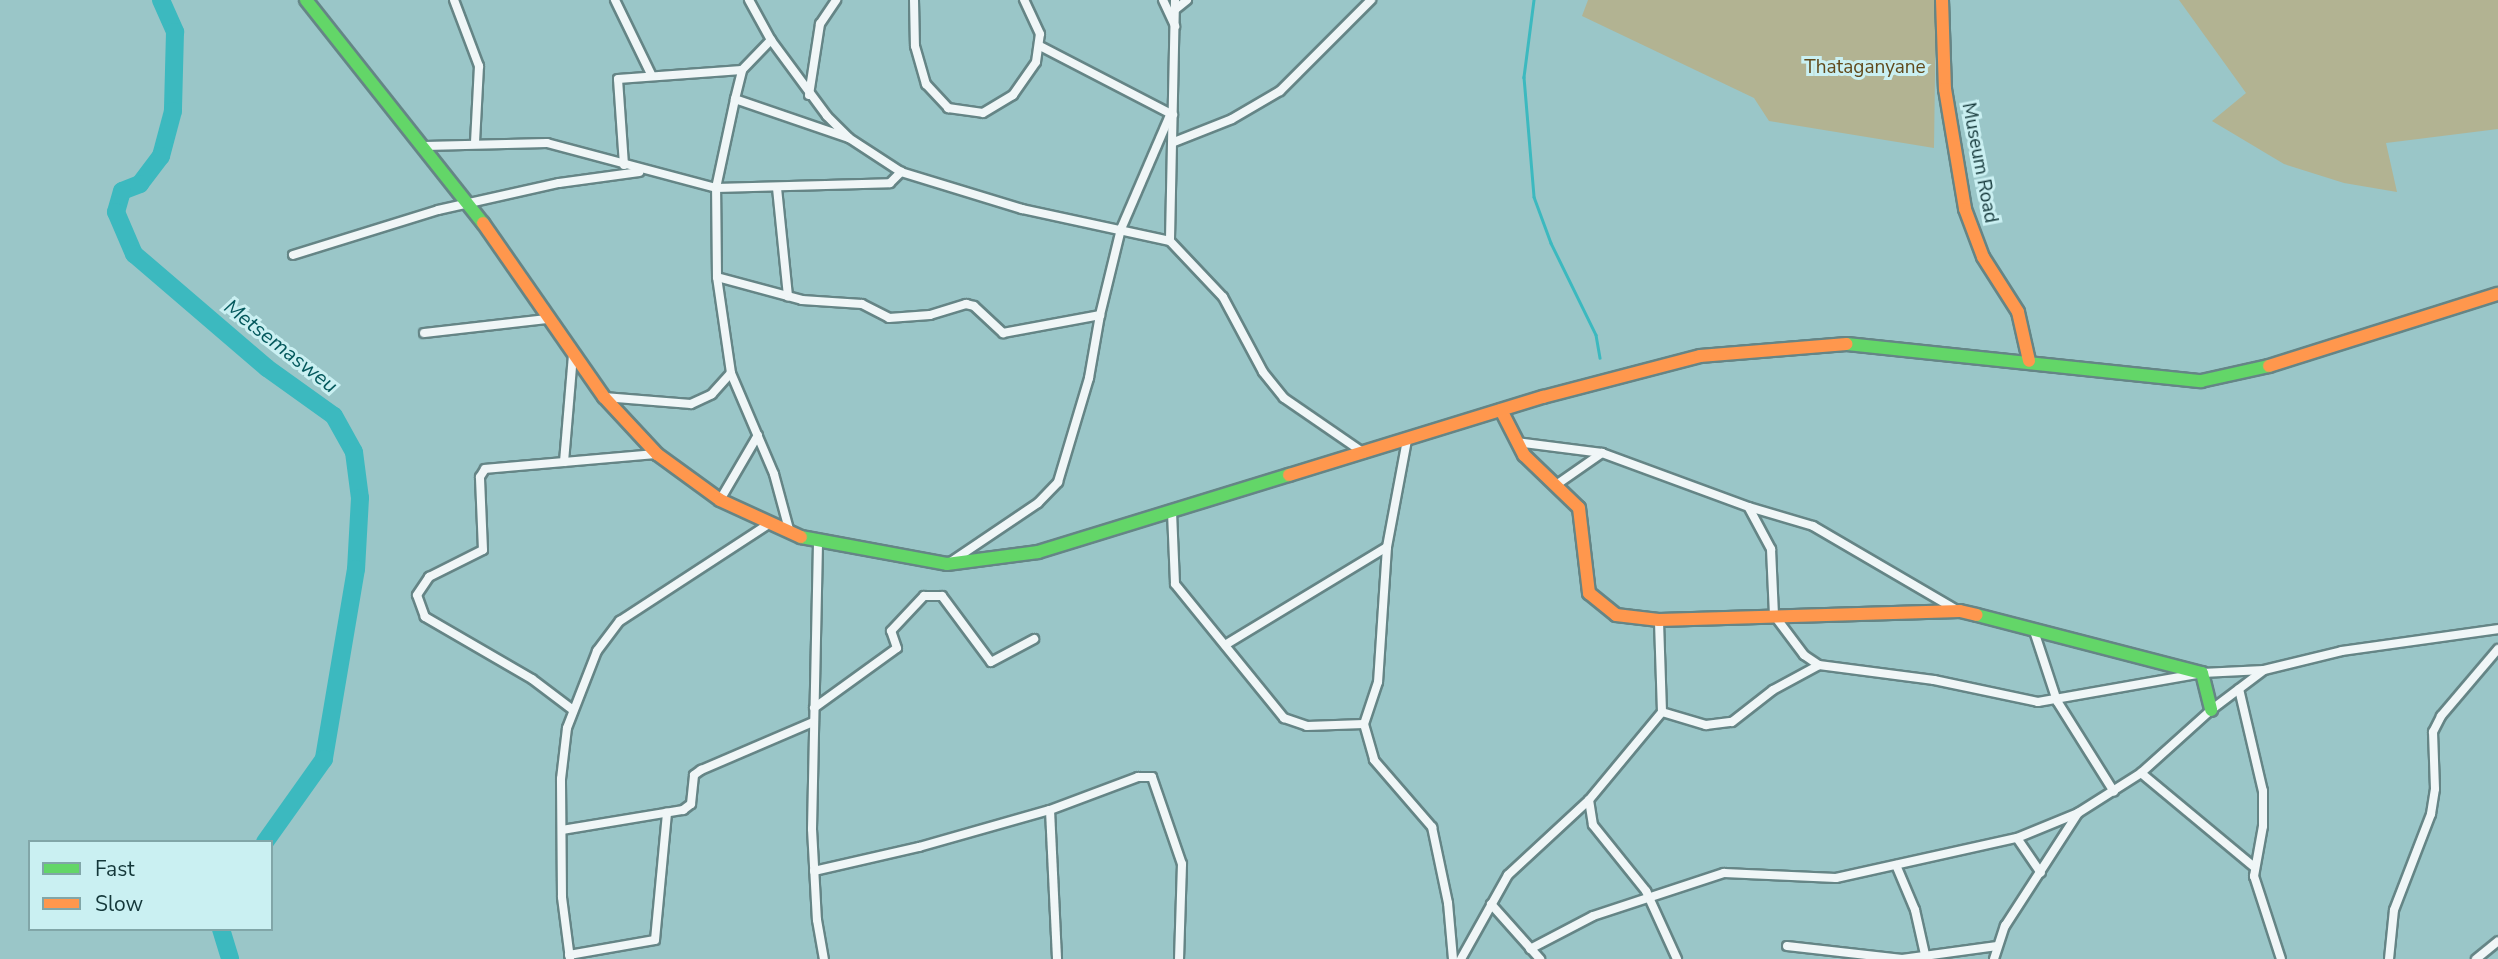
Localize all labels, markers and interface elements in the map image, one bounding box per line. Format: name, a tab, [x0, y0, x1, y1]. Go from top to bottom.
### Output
park label: Thataganyane	[1804, 57, 1926, 79]
street label: Museum Road	[1956, 101, 2002, 225]
water label: Metsemasweu	[219, 294, 343, 398]
legend	[28, 840, 273, 931]
text: Fast	[95, 855, 135, 883]
text: Slow	[95, 890, 143, 918]

